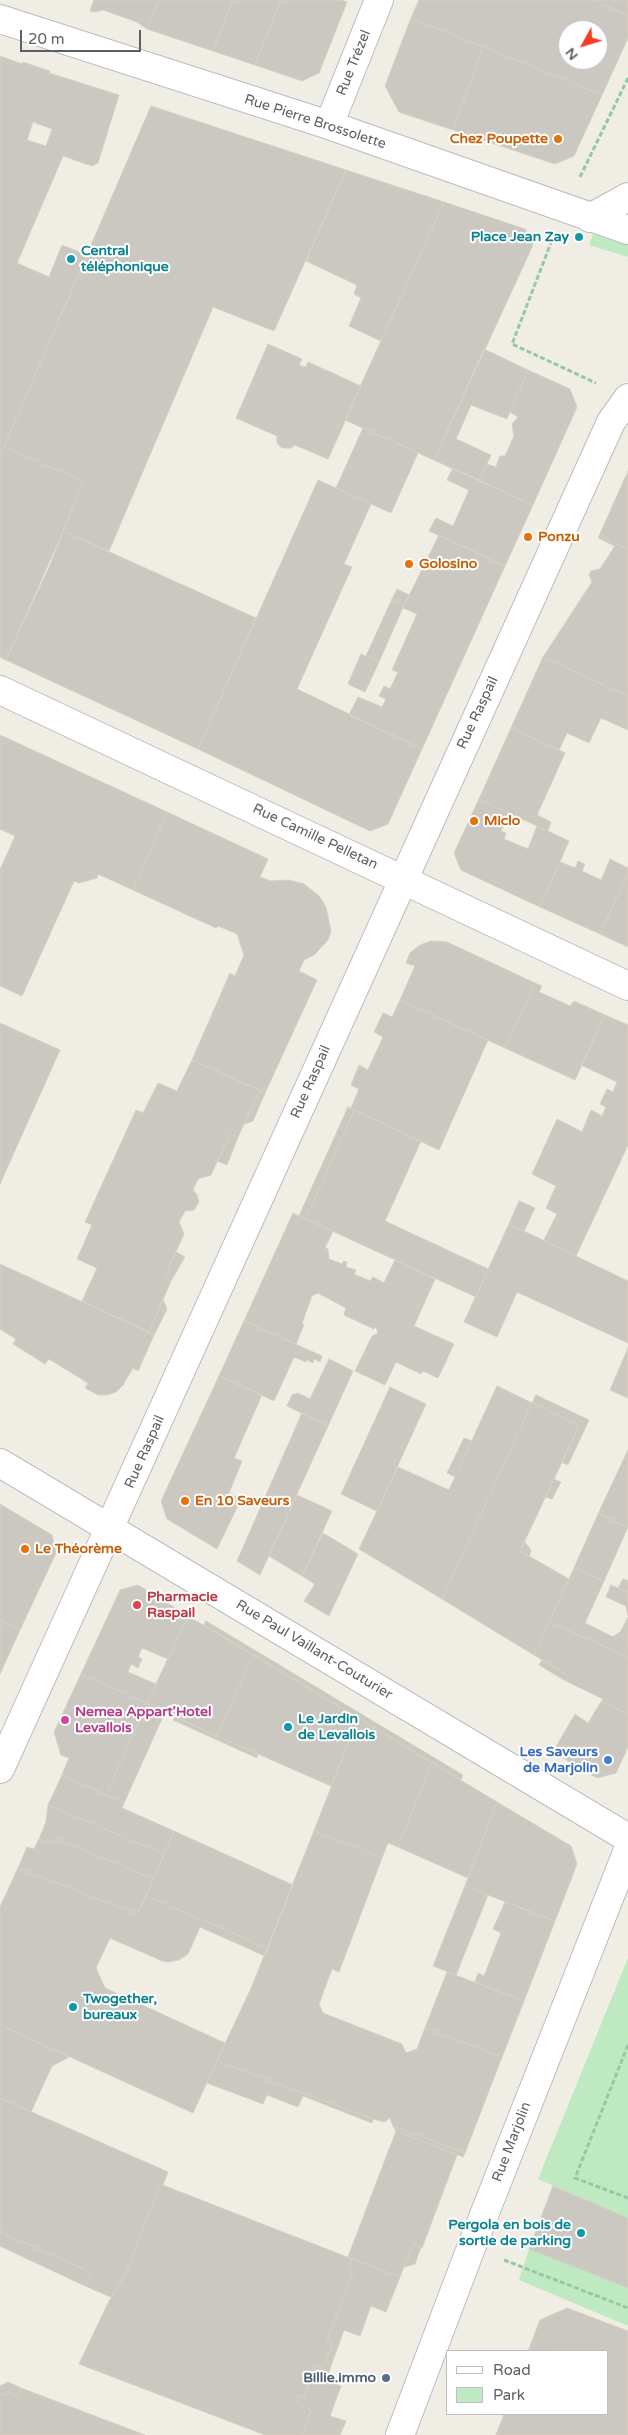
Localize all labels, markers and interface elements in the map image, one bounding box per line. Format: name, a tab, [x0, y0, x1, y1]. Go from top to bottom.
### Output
scale bar	[22, 20, 144, 52]
north arrow	[558, 20, 608, 70]
street label: Rue Trézel	[333, 28, 375, 98]
text: 20 m	[28, 30, 65, 48]
text: N	[562, 44, 582, 64]
street label: Rue Pierre Brossolette	[242, 91, 388, 153]
place label: Chez Poupette	[450, 131, 548, 147]
marker: Chez Poupette	[552, 133, 564, 145]
place label: Place Jean Zay	[471, 229, 569, 245]
marker: Place Jean Zay	[573, 231, 585, 243]
place label: Central téléphonique	[81, 243, 169, 276]
marker: Central téléphonique	[65, 253, 77, 265]
place label: Ponzu	[538, 529, 580, 545]
marker: Ponzu	[522, 531, 534, 543]
place label: Golosino	[419, 556, 477, 572]
marker: Golosino	[403, 558, 415, 570]
street label: Rue Raspail	[454, 674, 502, 752]
street label: Rue Camille Pelletan	[250, 801, 380, 873]
place label: Miclo	[484, 813, 520, 829]
marker: Miclo	[468, 815, 480, 827]
street label: Rue Raspail	[287, 1043, 335, 1121]
street label: Rue Raspail	[121, 1413, 169, 1491]
place label: En 10 Saveurs	[195, 1493, 289, 1509]
marker: En 10 Saveurs	[179, 1495, 191, 1507]
place label: Le Théorème	[35, 1541, 122, 1557]
marker: Le Théorème	[19, 1543, 31, 1555]
place label: Pharmacie Raspail	[147, 1589, 218, 1621]
street label: Rue Paul Vaillant-Couturier	[233, 1597, 395, 1703]
marker: Pharmacie Raspail	[131, 1599, 143, 1611]
place label: Nemea Appart'Hotel Levallois	[75, 1704, 211, 1736]
place label: Le Jardin de Levallois	[298, 1711, 375, 1744]
marker: Nemea Appart'Hotel Levallois	[59, 1714, 71, 1726]
marker: Le Jardin de Levallois	[282, 1721, 294, 1733]
place label: Les Saveurs de Marjolin	[519, 1744, 598, 1776]
marker: Les Saveurs de Marjolin	[602, 1754, 614, 1766]
place label: Twogether, bureaux	[83, 1991, 157, 2024]
marker: Twogether, bureaux	[67, 2001, 79, 2013]
street label: Rue Marjolin	[489, 2100, 535, 2184]
place label: Pergola en bois de sortie de parking	[448, 2217, 571, 2250]
marker: Pergola en bois de sortie de parking	[575, 2227, 587, 2239]
legend	[446, 2350, 608, 2415]
text: Road	[493, 2361, 531, 2379]
place label: Billie.immo	[303, 2370, 376, 2386]
marker: Billie.immo	[380, 2372, 392, 2384]
text: Park	[493, 2386, 525, 2404]

